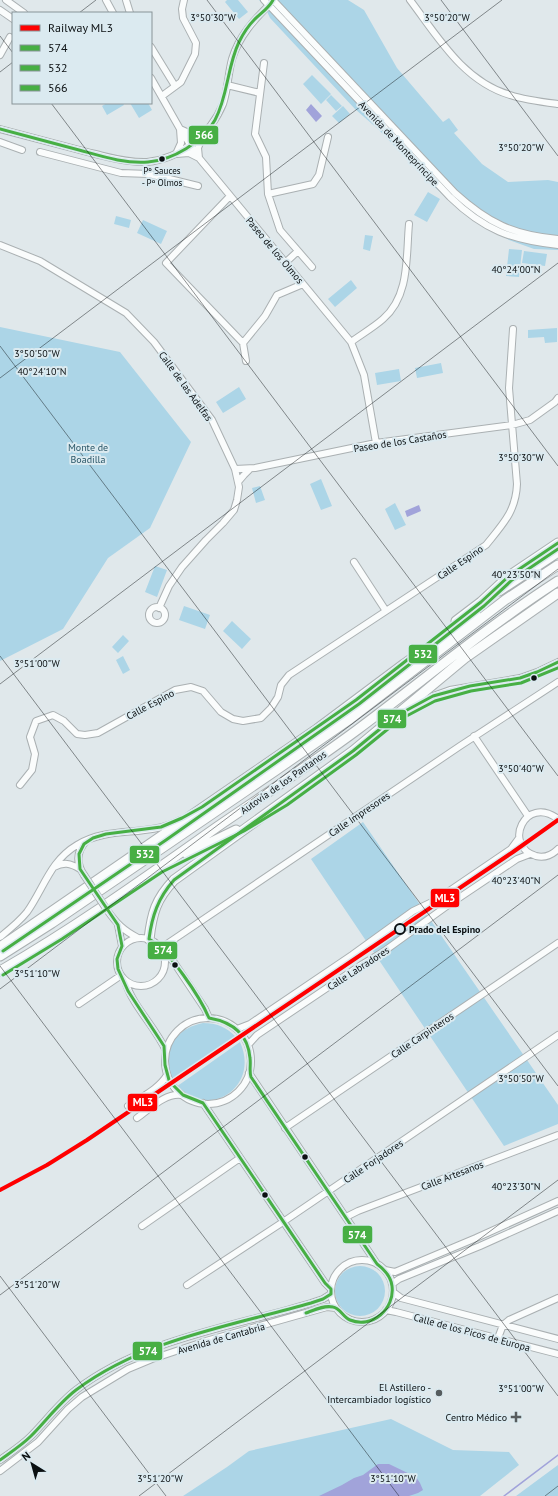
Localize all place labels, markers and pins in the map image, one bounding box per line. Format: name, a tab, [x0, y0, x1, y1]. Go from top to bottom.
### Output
marker: Pº Sauces - Pº Olmos	[157, 154, 167, 164]
place label: Pº Sauces - Pº Olmos	[142, 165, 183, 188]
unlabelled marker	[529, 673, 539, 683]
marker: Prado del Espino	[394, 923, 406, 935]
place label: Prado del Espino	[409, 923, 481, 936]
unlabelled marker	[170, 960, 180, 970]
unlabelled marker	[300, 1152, 310, 1162]
unlabelled marker	[260, 1190, 270, 1200]
place label: El Astillero - Intercambiador logístico	[327, 1381, 431, 1406]
marker: El Astillero - Intercambiador logístico	[434, 1388, 444, 1398]
place label: Centro Médico	[446, 1411, 507, 1424]
marker: Centro Médico	[510, 1411, 522, 1423]

